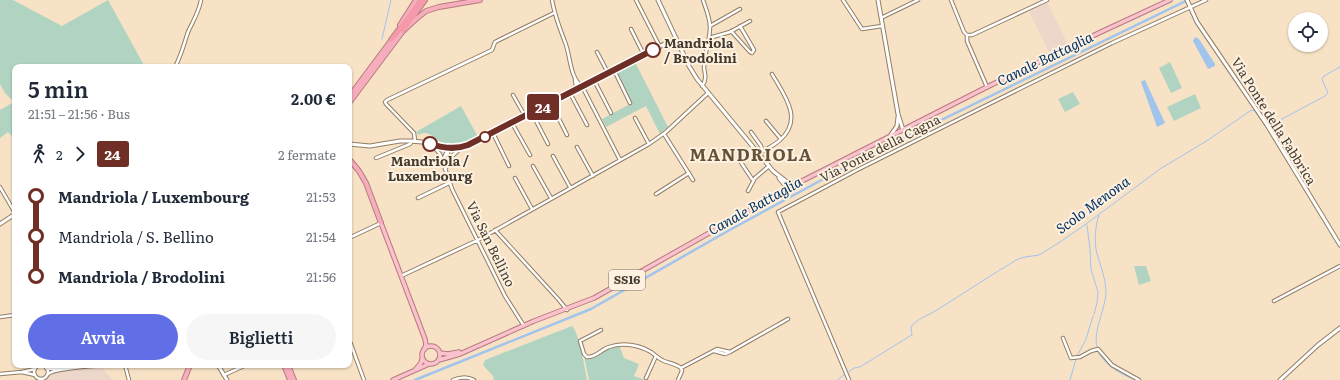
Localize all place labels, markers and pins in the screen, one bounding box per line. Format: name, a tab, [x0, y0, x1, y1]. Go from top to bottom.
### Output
place label: Mandriola / Brodolini	[664, 33, 737, 67]
marker: Mandriola / Brodolini	[645, 42, 661, 58]
unlabelled marker	[479, 131, 491, 143]
marker: Mandriola / Luxembourg	[422, 136, 438, 152]
place label: Mandriola / Luxembourg	[388, 151, 472, 185]

